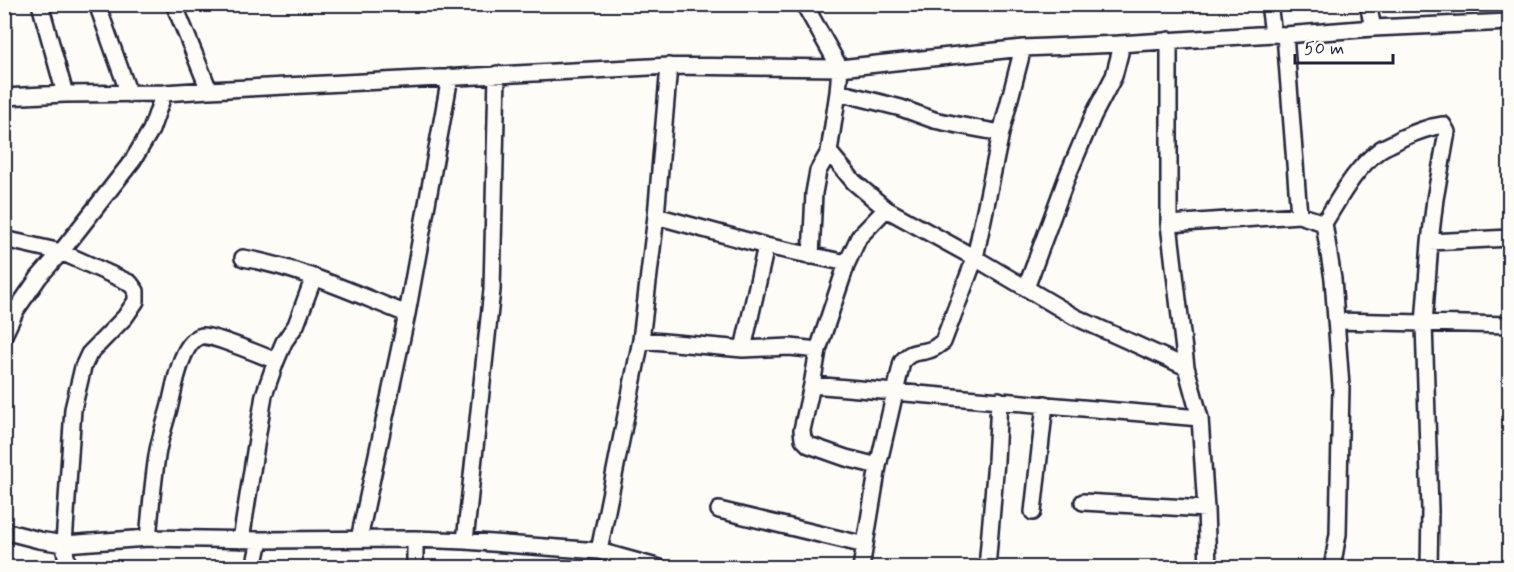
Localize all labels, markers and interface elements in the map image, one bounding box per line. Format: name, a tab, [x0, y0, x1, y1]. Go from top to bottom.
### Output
scale bar	[1295, 27, 1392, 65]
text: 50 m	[1304, 37, 1344, 61]

